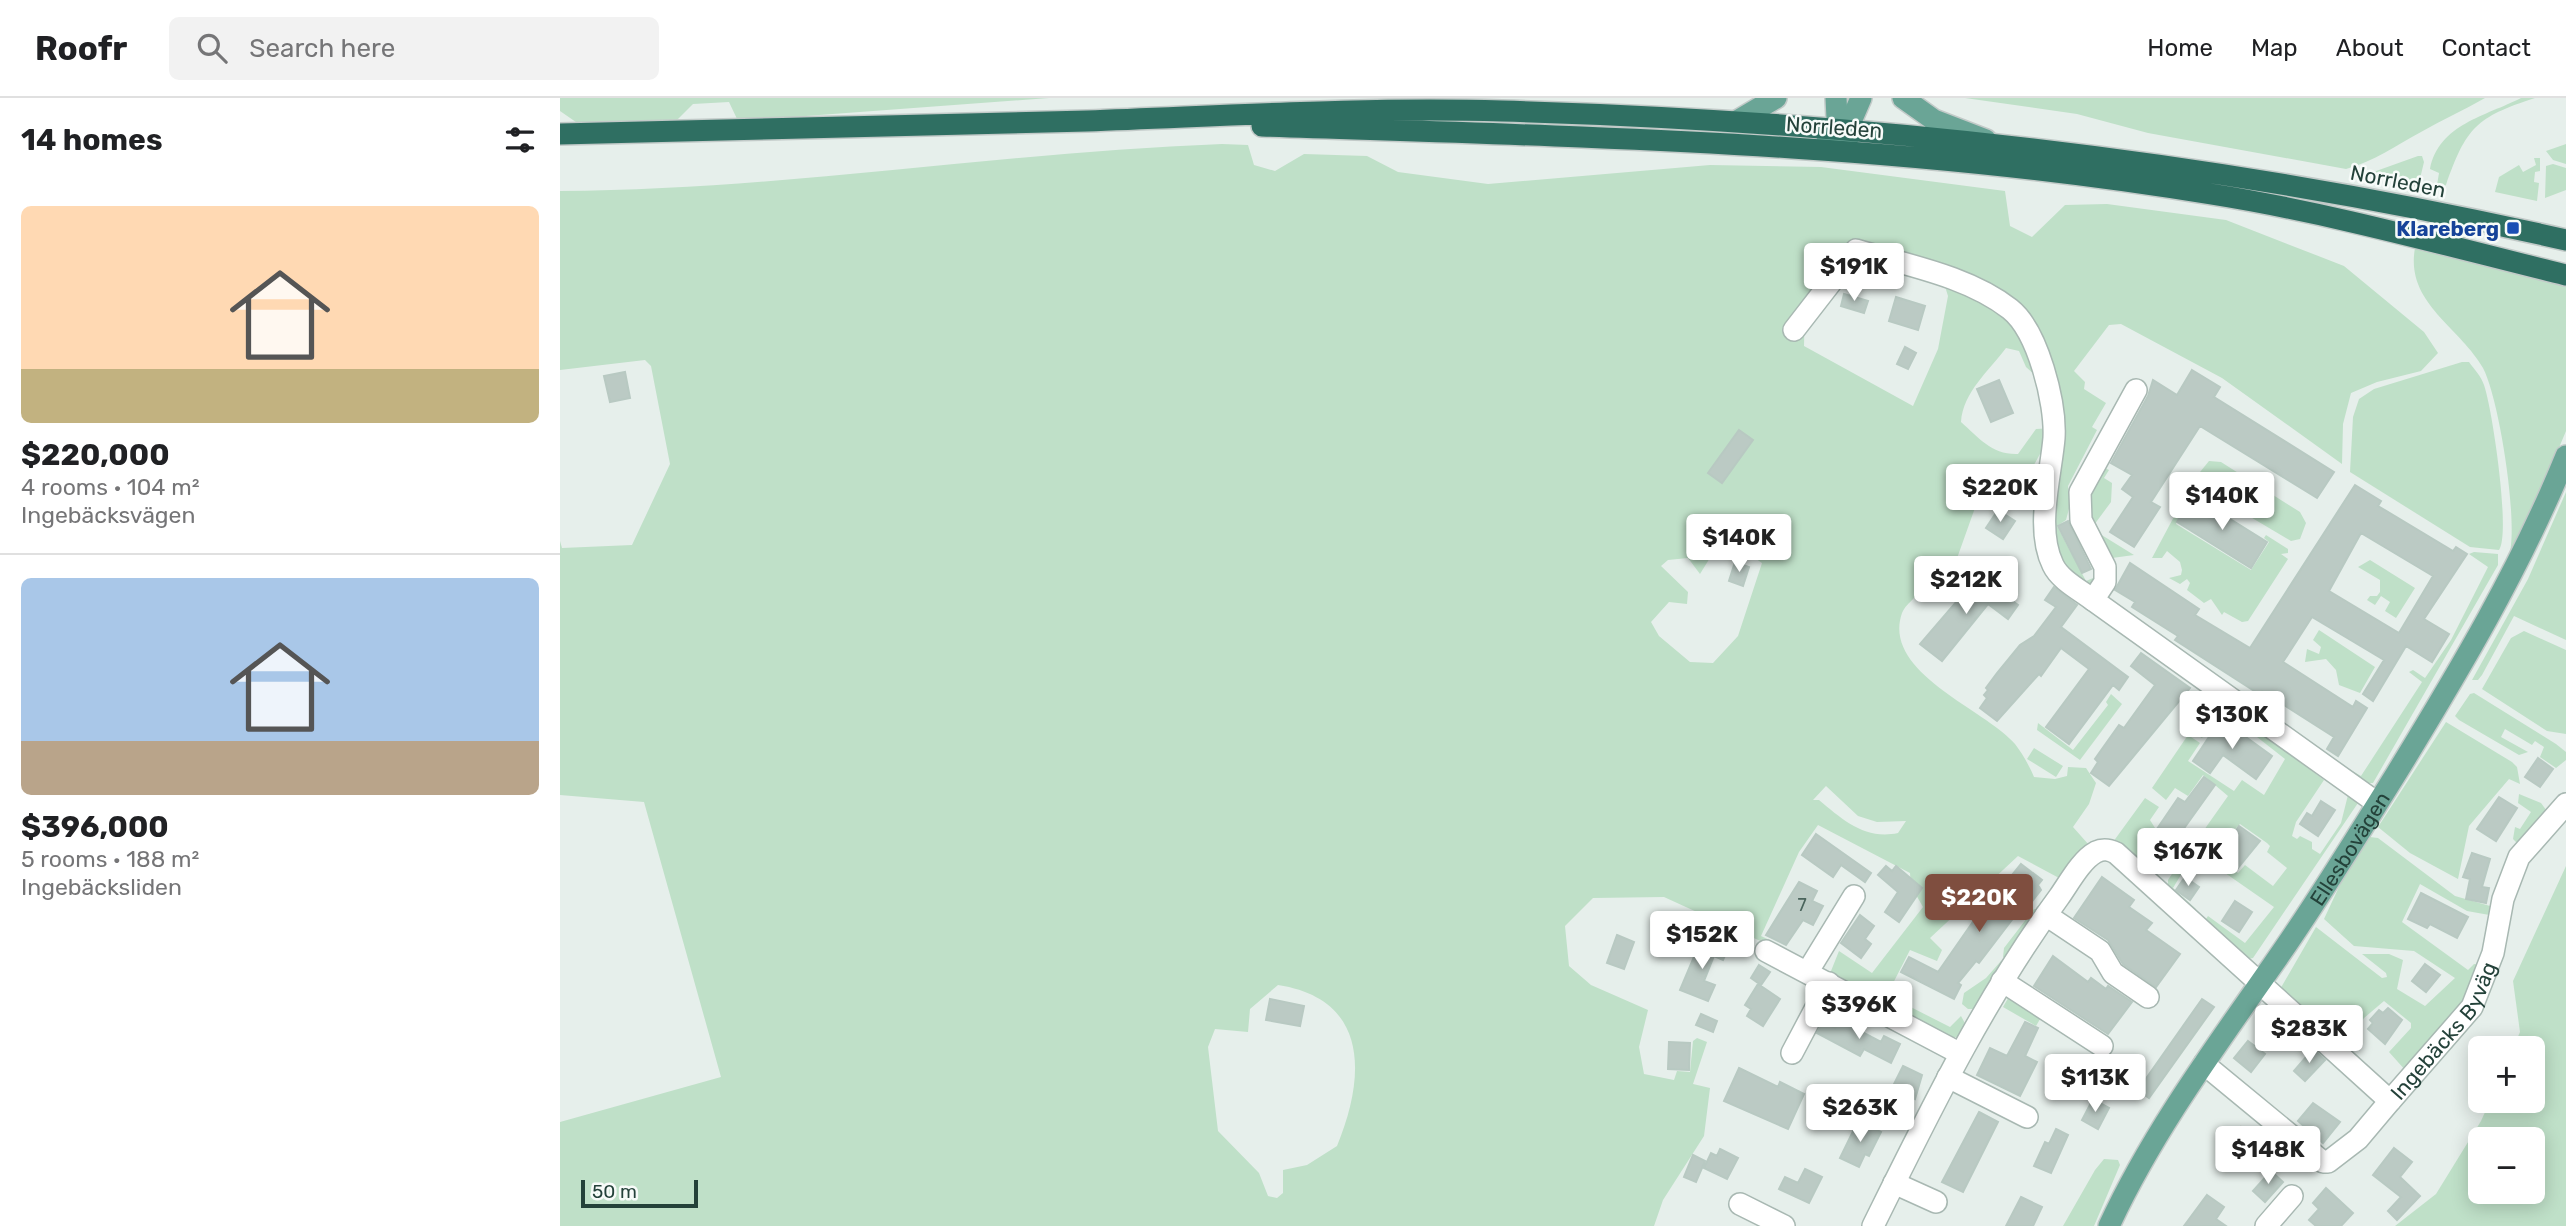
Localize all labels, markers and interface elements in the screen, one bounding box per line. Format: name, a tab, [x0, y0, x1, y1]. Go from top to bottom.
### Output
search box	[169, 17, 659, 80]
text: Roofr	[35, 29, 127, 68]
icon: search	[193, 29, 231, 67]
text: Search here	[249, 33, 395, 64]
text: Home	[2147, 34, 2213, 62]
text: Map	[2251, 34, 2298, 62]
text: About	[2336, 34, 2404, 62]
text: Contact	[2442, 34, 2531, 62]
street label: Norrleden	[1785, 111, 1883, 143]
icon: filters	[501, 121, 539, 159]
text: 14 homes	[21, 122, 163, 158]
street label: Norrleden	[2348, 160, 2448, 202]
place label: Klareberg	[2396, 216, 2499, 241]
marker: Klareberg	[2505, 220, 2521, 236]
pin: $191K	[1805, 244, 1903, 303]
icon: home	[217, 252, 343, 378]
text: $191K	[1820, 252, 1888, 280]
text: $220,000	[21, 437, 170, 473]
pin: $220K	[1951, 464, 2049, 524]
pin: $140K	[2173, 472, 2271, 532]
text: 4 rooms · 104 m²	[21, 473, 200, 501]
text: $220K	[1962, 473, 2038, 501]
text: $140K	[2185, 481, 2259, 509]
text: Ingebäcksvägen	[21, 501, 195, 529]
pin: $140K	[1690, 514, 1788, 574]
text: $140K	[1702, 523, 1776, 551]
pin: $212K	[1917, 556, 2015, 616]
text: $212K	[1930, 565, 2002, 593]
icon: home	[217, 624, 343, 750]
pin: $130K	[2183, 692, 2281, 751]
text: $130K	[2196, 700, 2268, 728]
street label: Ellesbovägen	[2304, 787, 2394, 910]
text: $396,000	[21, 809, 169, 845]
pin: $167K	[2139, 828, 2237, 888]
text: $167K	[2153, 837, 2223, 865]
text: 5 rooms · 188 m²	[21, 845, 199, 873]
text: Ingebäcksliden	[21, 873, 182, 901]
pin: $220K	[1930, 874, 2028, 934]
text: $220K	[1941, 883, 2017, 911]
house number: 7	[1797, 894, 1807, 916]
pin: $152K	[1653, 912, 1751, 971]
text: $152K	[1666, 920, 1738, 948]
street label: Ingebäcks Byväg	[2385, 958, 2501, 1104]
pin: $396K	[1810, 982, 1908, 1041]
text: $396K	[1821, 990, 1897, 1018]
pin: $283K	[2260, 1006, 2358, 1065]
text: $283K	[2271, 1014, 2347, 1042]
map controls	[2468, 1036, 2545, 1204]
button: +	[2468, 1036, 2545, 1113]
pin: $113K	[2046, 1054, 2144, 1114]
text: $113K	[2061, 1063, 2129, 1091]
pin: $263K	[1811, 1084, 1909, 1144]
text: $263K	[1822, 1093, 1898, 1121]
pin: $148K	[2219, 1126, 2317, 1186]
button: −	[2468, 1127, 2545, 1204]
text: $148K	[2231, 1135, 2305, 1163]
scale bar	[581, 1177, 698, 1209]
text: 50 m	[592, 1180, 637, 1203]

